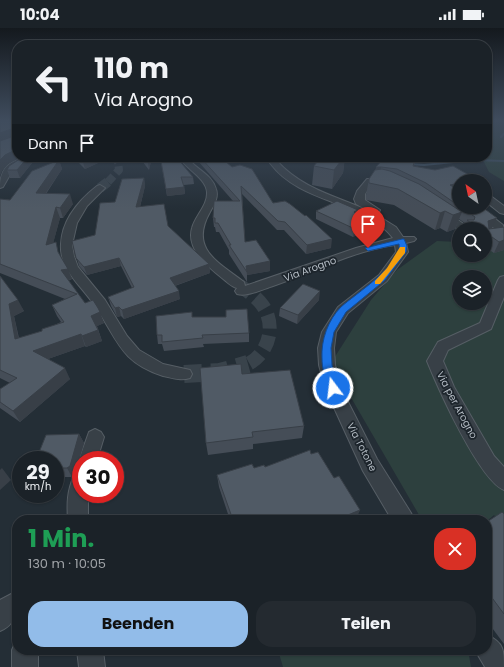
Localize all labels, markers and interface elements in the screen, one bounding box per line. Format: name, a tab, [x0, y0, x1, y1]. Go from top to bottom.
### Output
text: 10:04	[20, 4, 60, 25]
text: 110 m	[94, 49, 169, 88]
icon: left	[28, 56, 80, 108]
text: Via Arogno	[94, 87, 193, 112]
icon: arrive	[76, 132, 98, 154]
text: Dann	[28, 133, 68, 154]
north arrow	[452, 174, 492, 214]
map controls	[452, 174, 492, 310]
pin	[351, 207, 385, 248]
icon: arrive	[357, 213, 379, 235]
button: search	[452, 222, 492, 262]
street label: Via Arogno	[282, 253, 338, 285]
button: layers	[452, 270, 492, 310]
position arrow	[312, 367, 354, 409]
street label: Via per Arogno	[433, 369, 481, 441]
street label: Via Totone	[343, 420, 381, 474]
speed limit sign: 30	[72, 451, 124, 503]
text: 29	[26, 458, 50, 486]
text: km/h	[25, 479, 51, 494]
text: 1 Min.	[28, 522, 94, 555]
button: close	[434, 528, 476, 570]
text: 130 m · 10:05	[28, 554, 106, 573]
button: Beenden	[28, 601, 248, 647]
button: Teilen	[256, 601, 476, 647]

